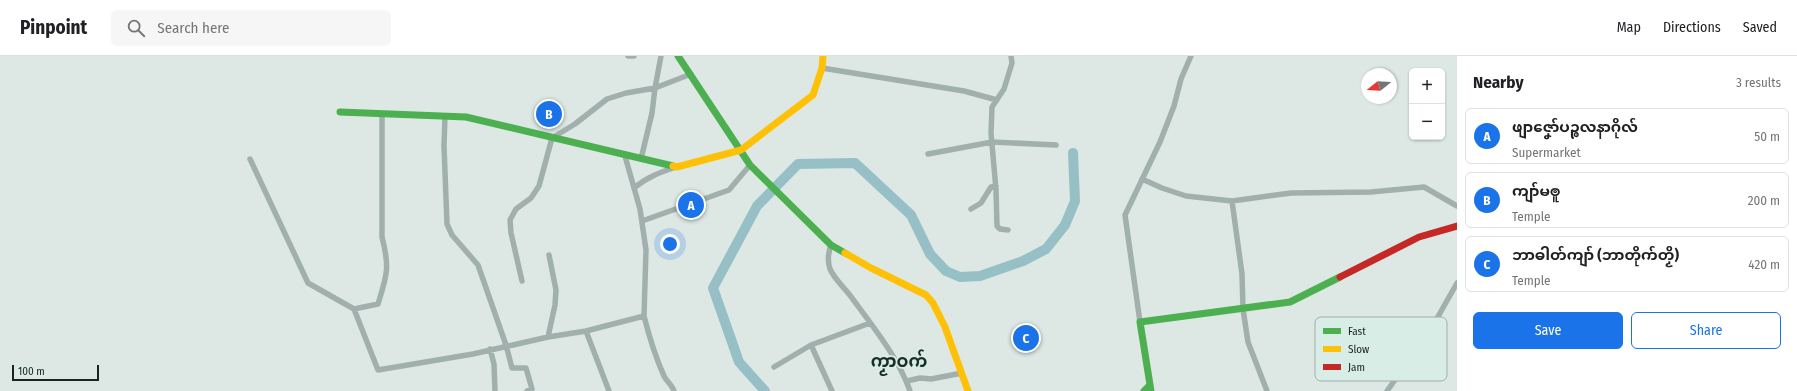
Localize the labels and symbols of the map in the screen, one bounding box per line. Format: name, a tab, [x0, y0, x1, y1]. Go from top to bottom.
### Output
north arrow	[1361, 68, 1397, 104]
pin: B	[536, 99, 562, 129]
pin: A	[678, 190, 704, 220]
your location	[660, 234, 680, 254]
legend	[1315, 317, 1447, 381]
pin: C	[1013, 323, 1039, 353]
text: Fast	[1348, 325, 1366, 338]
text: Slow	[1348, 343, 1369, 356]
district label: ကၟာဝက်	[871, 349, 927, 376]
text: Jam	[1348, 361, 1365, 374]
scale bar	[12, 363, 99, 382]

